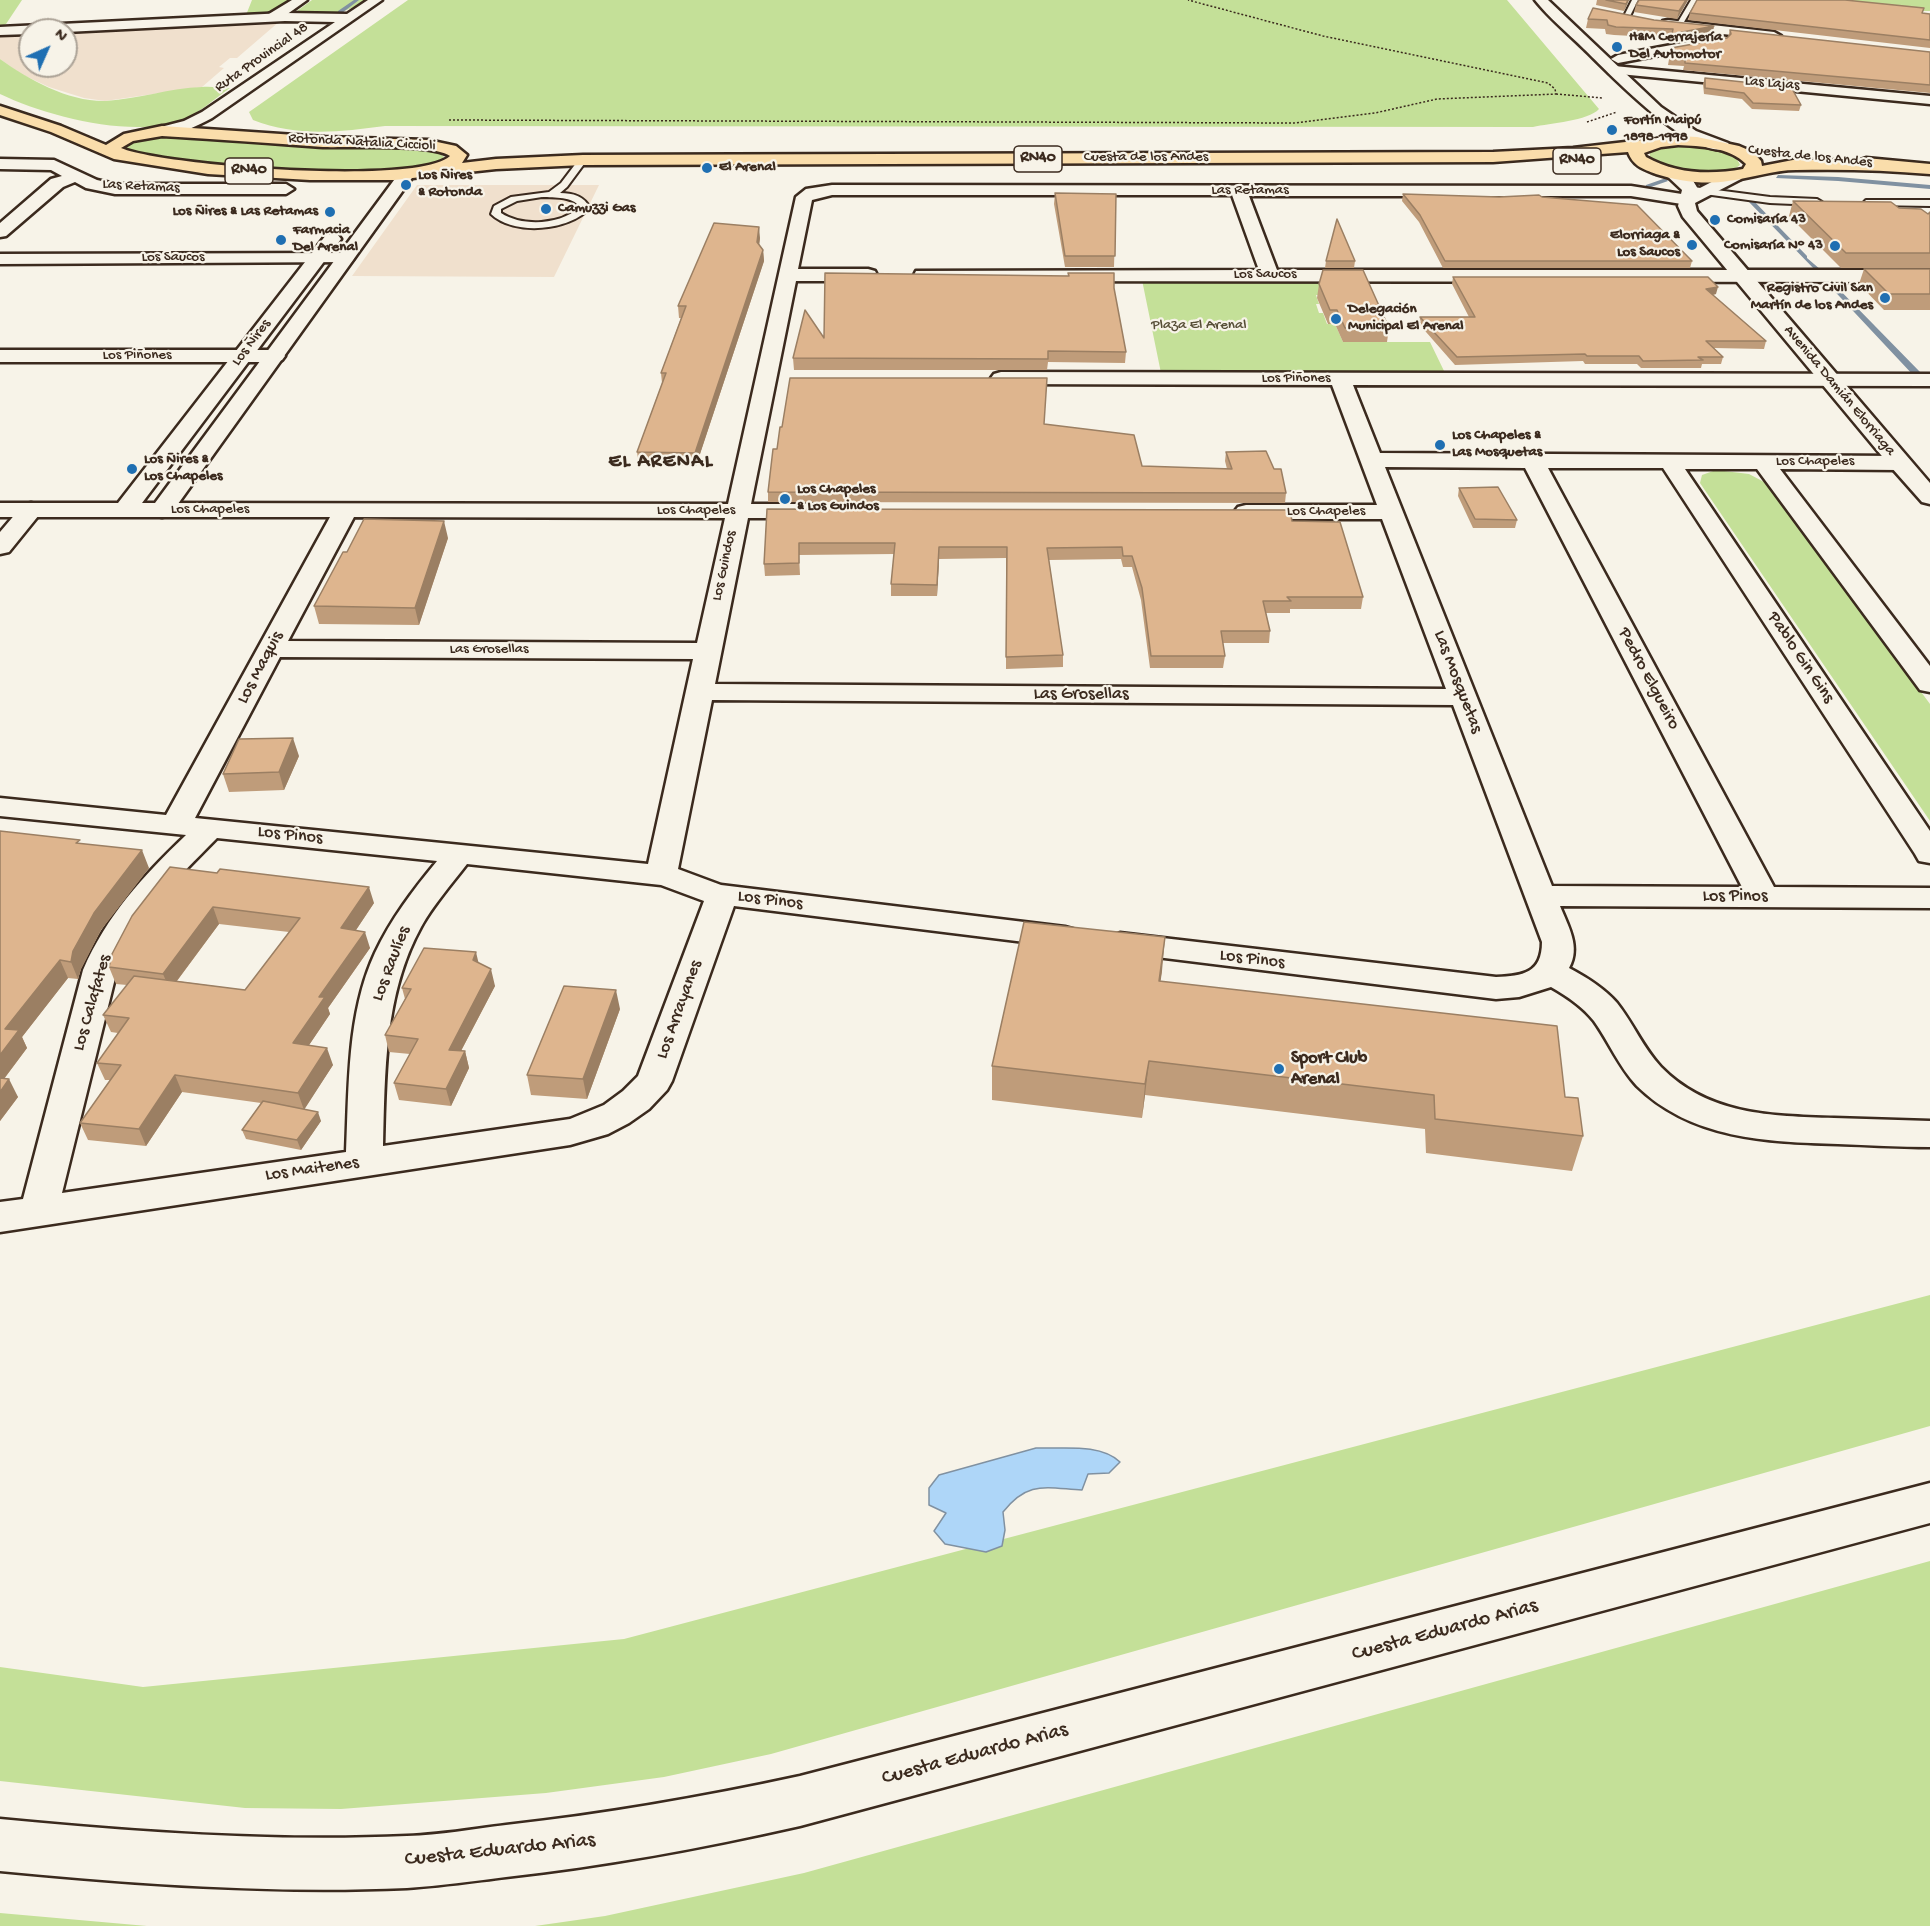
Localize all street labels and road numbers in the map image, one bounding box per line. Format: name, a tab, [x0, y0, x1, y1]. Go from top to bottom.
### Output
street label: Ruta Provincial 48	[212, 19, 312, 97]
street label: Las Lajas	[1744, 73, 1800, 95]
street label: Rotonda Natalia Ciccioli	[288, 130, 436, 156]
street label: Cuesta de los Andes	[1747, 142, 1873, 172]
road number: RN40	[1014, 146, 1062, 172]
road number: RN40	[1553, 148, 1601, 174]
street label: Cuesta de los Andes	[1084, 149, 1208, 167]
road number: RN40	[225, 158, 273, 184]
street label: Las Retamas	[102, 176, 180, 198]
street label: Las Retamas	[1211, 182, 1289, 200]
street label: Los Saucos	[141, 249, 205, 267]
street label: Los Saucos	[1233, 266, 1297, 284]
street label: Los Ñires	[229, 316, 275, 370]
street label: Avenida Damián Elorriaga	[1779, 322, 1899, 460]
street label: Los Piñones	[102, 347, 172, 365]
street label: Los Piñones	[1261, 370, 1331, 388]
street label: Los Chapeles	[1776, 453, 1854, 471]
street label: Los Chapeles	[171, 501, 249, 519]
street label: Los Chapeles	[657, 502, 735, 520]
street label: Los Chapeles	[1287, 503, 1365, 521]
street label: Los Guindos	[709, 529, 741, 603]
street label: Pablo Gin Gins	[1762, 608, 1838, 708]
street label: Pedro Elgueiro	[1612, 624, 1684, 734]
street label: Los Maquis	[233, 628, 289, 708]
street label: Las Mosquetas	[1427, 628, 1487, 736]
street label: Las Grosellas	[449, 641, 529, 659]
street label: Las Grosellas	[1033, 684, 1129, 706]
street label: Los Pinos	[256, 822, 324, 850]
street label: Los Pinos	[736, 886, 804, 916]
street label: Los Pinos	[1702, 886, 1768, 908]
street label: Los Raulíes	[368, 923, 416, 1005]
street label: Los Pinos	[1218, 945, 1286, 975]
street label: Los Calafates	[69, 952, 117, 1054]
street label: Los Arrayanes	[652, 958, 708, 1062]
street label: Los Maitenes	[264, 1153, 360, 1187]
street label: Cuesta Eduardo Arias	[1349, 1594, 1541, 1668]
street label: Cuesta Eduardo Arias	[879, 1718, 1071, 1792]
street label: Cuesta Eduardo Arias	[404, 1828, 596, 1874]

